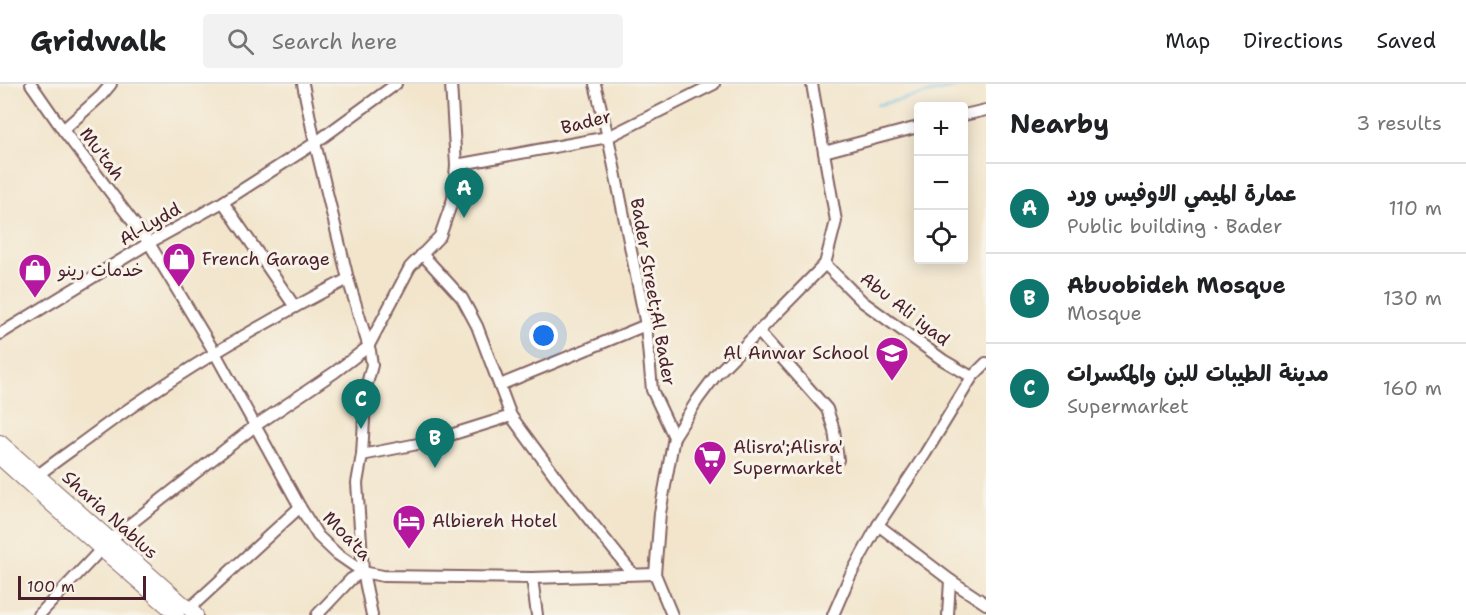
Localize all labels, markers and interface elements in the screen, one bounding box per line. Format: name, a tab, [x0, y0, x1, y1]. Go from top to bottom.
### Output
search box	[203, 14, 623, 68]
text: Gridwalk	[30, 22, 167, 60]
icon: search	[224, 25, 257, 58]
text: Search here	[272, 27, 398, 56]
text: Map	[1165, 27, 1210, 55]
text: Directions	[1243, 27, 1343, 55]
text: Saved	[1376, 27, 1436, 55]
map controls	[914, 102, 968, 264]
button: +	[914, 102, 968, 156]
street label: Bader	[558, 104, 614, 140]
text: Nearby	[1010, 106, 1109, 141]
text: 3 results	[1356, 110, 1442, 136]
street label: Mu'tah	[74, 123, 130, 185]
button: −	[914, 156, 968, 210]
pin: A	[444, 168, 484, 218]
text: عمارة الميمي الاوفيس ورد	[1067, 179, 1298, 208]
text: A	[1022, 195, 1037, 221]
text: 110 m	[1388, 195, 1442, 221]
street label: Bader Street;Al Bader	[625, 196, 681, 388]
street label: Al-Lydd	[115, 197, 185, 251]
button: locate	[914, 210, 968, 264]
text: Public building · Bader	[1067, 213, 1282, 239]
shop icon: French Garage	[161, 241, 197, 288]
place label: French Garage	[202, 247, 330, 271]
shop icon: خدمات رينو	[17, 252, 53, 299]
place label: خدمات رينو	[57, 258, 144, 282]
street label: Abu Ali iyad	[855, 266, 955, 352]
text: Abuobideh Mosque	[1067, 271, 1286, 300]
text: B	[1023, 285, 1036, 311]
text: 130 m	[1383, 285, 1442, 311]
text: Mosque	[1067, 300, 1142, 326]
your location	[529, 321, 558, 350]
school or university icon: Al Anwar School	[874, 335, 910, 382]
place label: Al Anwar School	[723, 341, 870, 365]
text: مدينة الطيبات للبن والمكسرات	[1067, 359, 1329, 388]
text: C	[1023, 375, 1036, 401]
text: 160 m	[1383, 375, 1442, 401]
pin: C	[342, 380, 380, 429]
text: Supermarket	[1067, 393, 1189, 419]
pin: B	[416, 418, 454, 468]
place label: Alisra';Alisra' Supermarket	[733, 435, 843, 480]
supermarket icon: Alisra';Alisra' Supermarket	[692, 439, 728, 486]
street label: Sharia Nablus	[57, 465, 163, 565]
hotel icon: Albiereh Hotel	[391, 503, 427, 550]
street label: Moa'ta	[317, 506, 377, 566]
place label: Albiereh Hotel	[432, 509, 558, 533]
scale bar	[18, 573, 146, 600]
text: 100 m	[27, 576, 75, 597]

